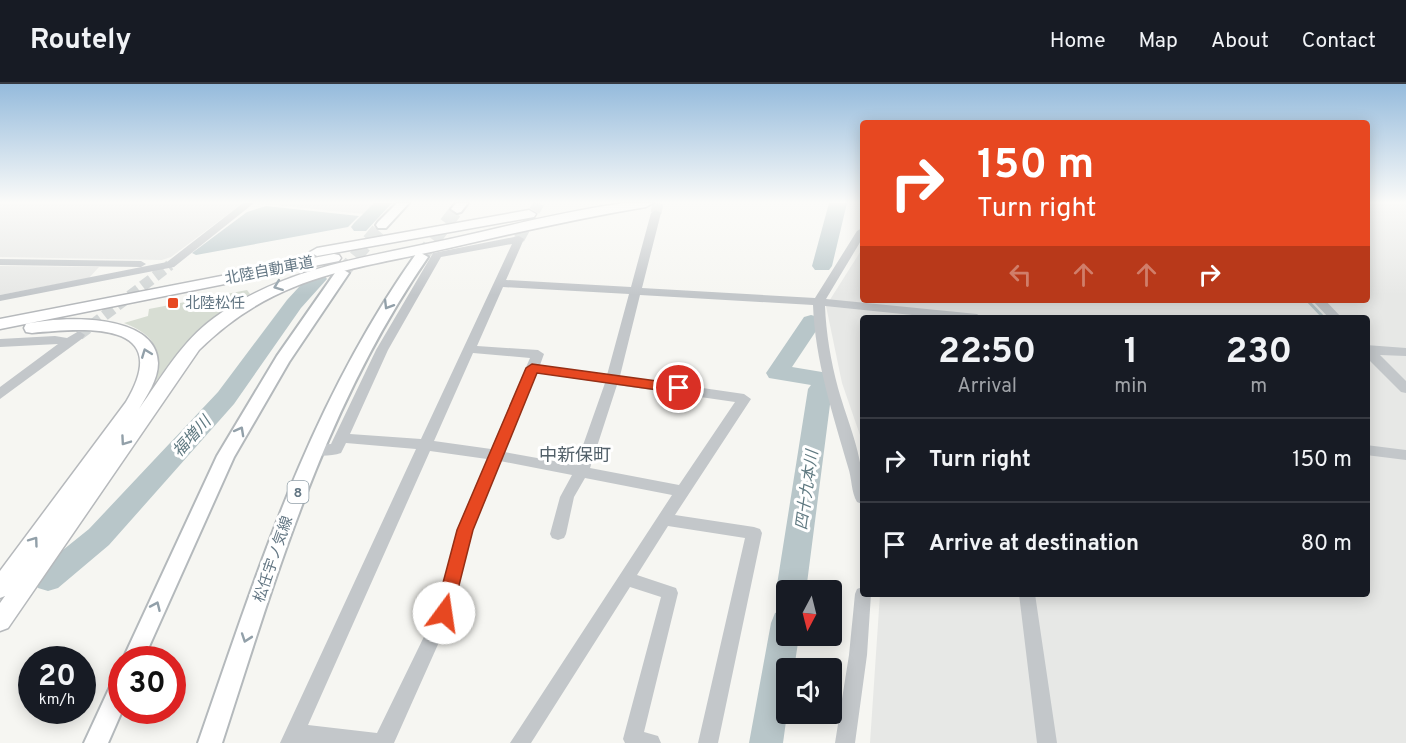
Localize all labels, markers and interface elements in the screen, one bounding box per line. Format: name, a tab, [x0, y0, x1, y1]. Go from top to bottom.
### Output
text: Routely	[30, 23, 131, 59]
text: Home	[1050, 28, 1106, 55]
text: Map	[1139, 28, 1178, 55]
text: About	[1211, 28, 1269, 55]
text: Contact	[1302, 28, 1376, 55]
text: 150 m	[977, 140, 1094, 193]
icon: right	[878, 144, 956, 222]
text: Turn right	[977, 192, 1096, 226]
street label: 北陸自動車道	[223, 253, 315, 289]
icon: left	[1004, 258, 1037, 291]
icon: ahead	[1067, 258, 1100, 291]
icon: ahead	[1130, 258, 1163, 291]
icon: right	[1193, 258, 1226, 291]
one-way arrow	[273, 279, 284, 292]
place label: 北陸松任	[185, 294, 245, 314]
marker: 北陸松任	[166, 296, 180, 310]
one-way arrow	[384, 299, 396, 309]
text: 22:50	[938, 330, 1036, 376]
text: 1	[1124, 330, 1138, 376]
text: 230	[1225, 330, 1292, 376]
one-way arrow	[140, 348, 153, 358]
pin	[653, 362, 704, 413]
icon: arrive	[662, 371, 695, 404]
text: Arrival	[957, 374, 1017, 400]
text: min	[1114, 374, 1147, 400]
text: m	[1250, 374, 1267, 400]
water label: 福増川	[169, 411, 217, 462]
one-way arrow	[233, 427, 245, 437]
one-way arrow	[121, 435, 132, 446]
icon: right	[878, 444, 911, 477]
district label: 中新保町	[539, 445, 611, 468]
water label: 四十九本川	[793, 447, 824, 531]
text: Turn right	[929, 447, 1031, 474]
text: 150 m	[1292, 447, 1352, 474]
road number: 8	[288, 481, 308, 503]
street label: 松任宇ノ気線	[251, 514, 298, 605]
icon: arrive	[878, 528, 911, 561]
text: Arrive at destination	[929, 531, 1139, 558]
text: 80 m	[1301, 531, 1352, 558]
one-way arrow	[27, 536, 38, 547]
north arrow	[776, 580, 842, 646]
map controls	[776, 580, 842, 724]
position arrow	[412, 581, 476, 645]
one-way arrow	[149, 602, 161, 613]
one-way arrow	[240, 632, 253, 643]
speed limit sign: 30	[108, 646, 186, 724]
button: sound	[776, 658, 842, 724]
text: 20	[38, 659, 76, 696]
text: km/h	[39, 691, 75, 710]

